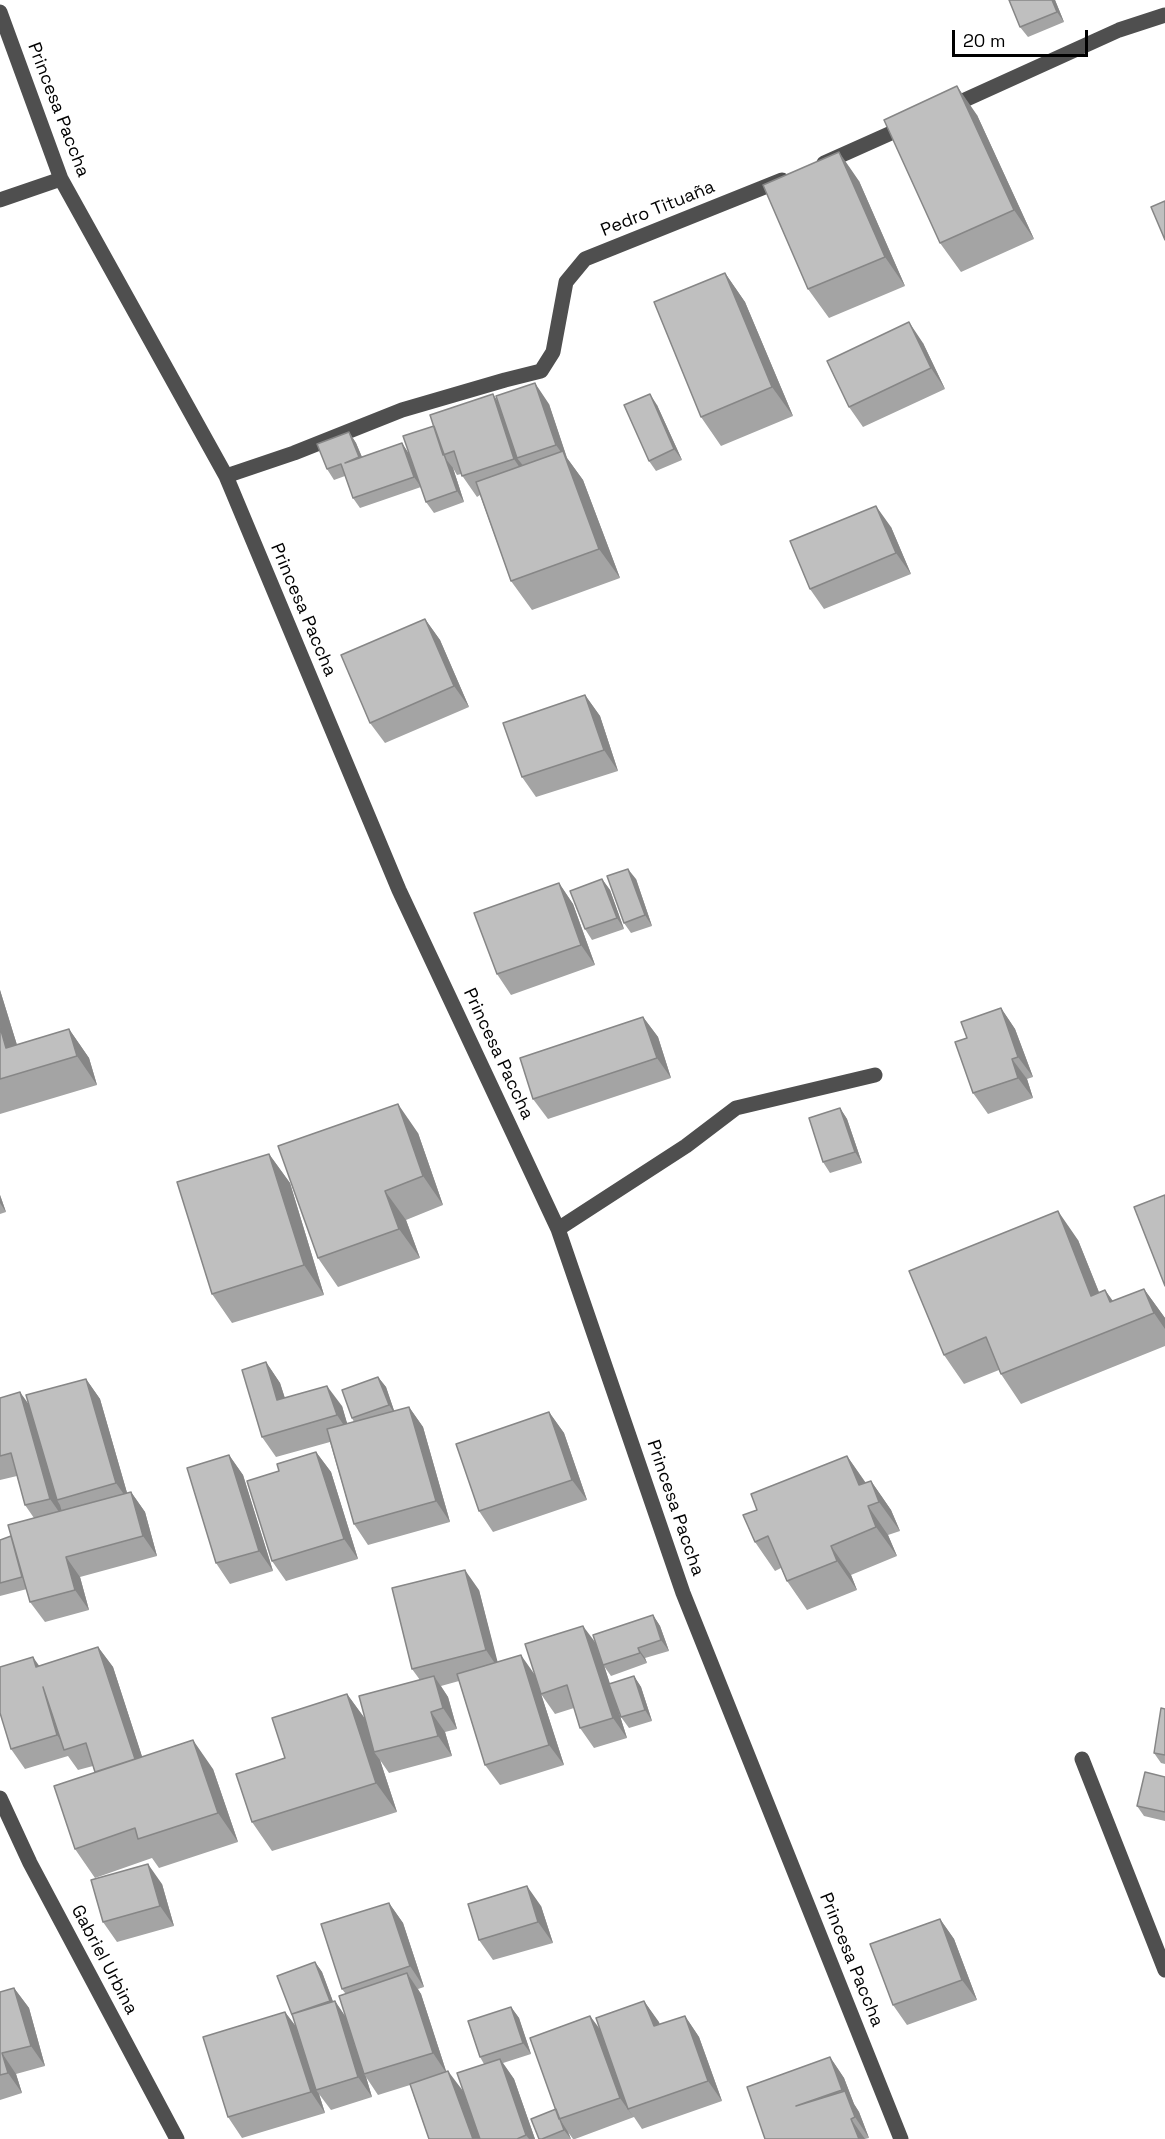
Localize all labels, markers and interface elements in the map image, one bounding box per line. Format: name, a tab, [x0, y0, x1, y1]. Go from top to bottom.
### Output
scale bar	[955, 18, 1092, 56]
text: 20 m	[963, 29, 1006, 52]
street label: Princesa Paccha	[22, 40, 94, 180]
street label: Pedro Tituaña	[598, 176, 718, 242]
street label: Princesa Paccha	[265, 540, 341, 680]
street label: Princesa Paccha	[458, 985, 538, 1123]
street label: Princesa Paccha	[642, 1437, 708, 1579]
street label: Princesa Paccha	[814, 1890, 888, 2030]
street label: Gabriel Urbina	[66, 1902, 142, 2018]

